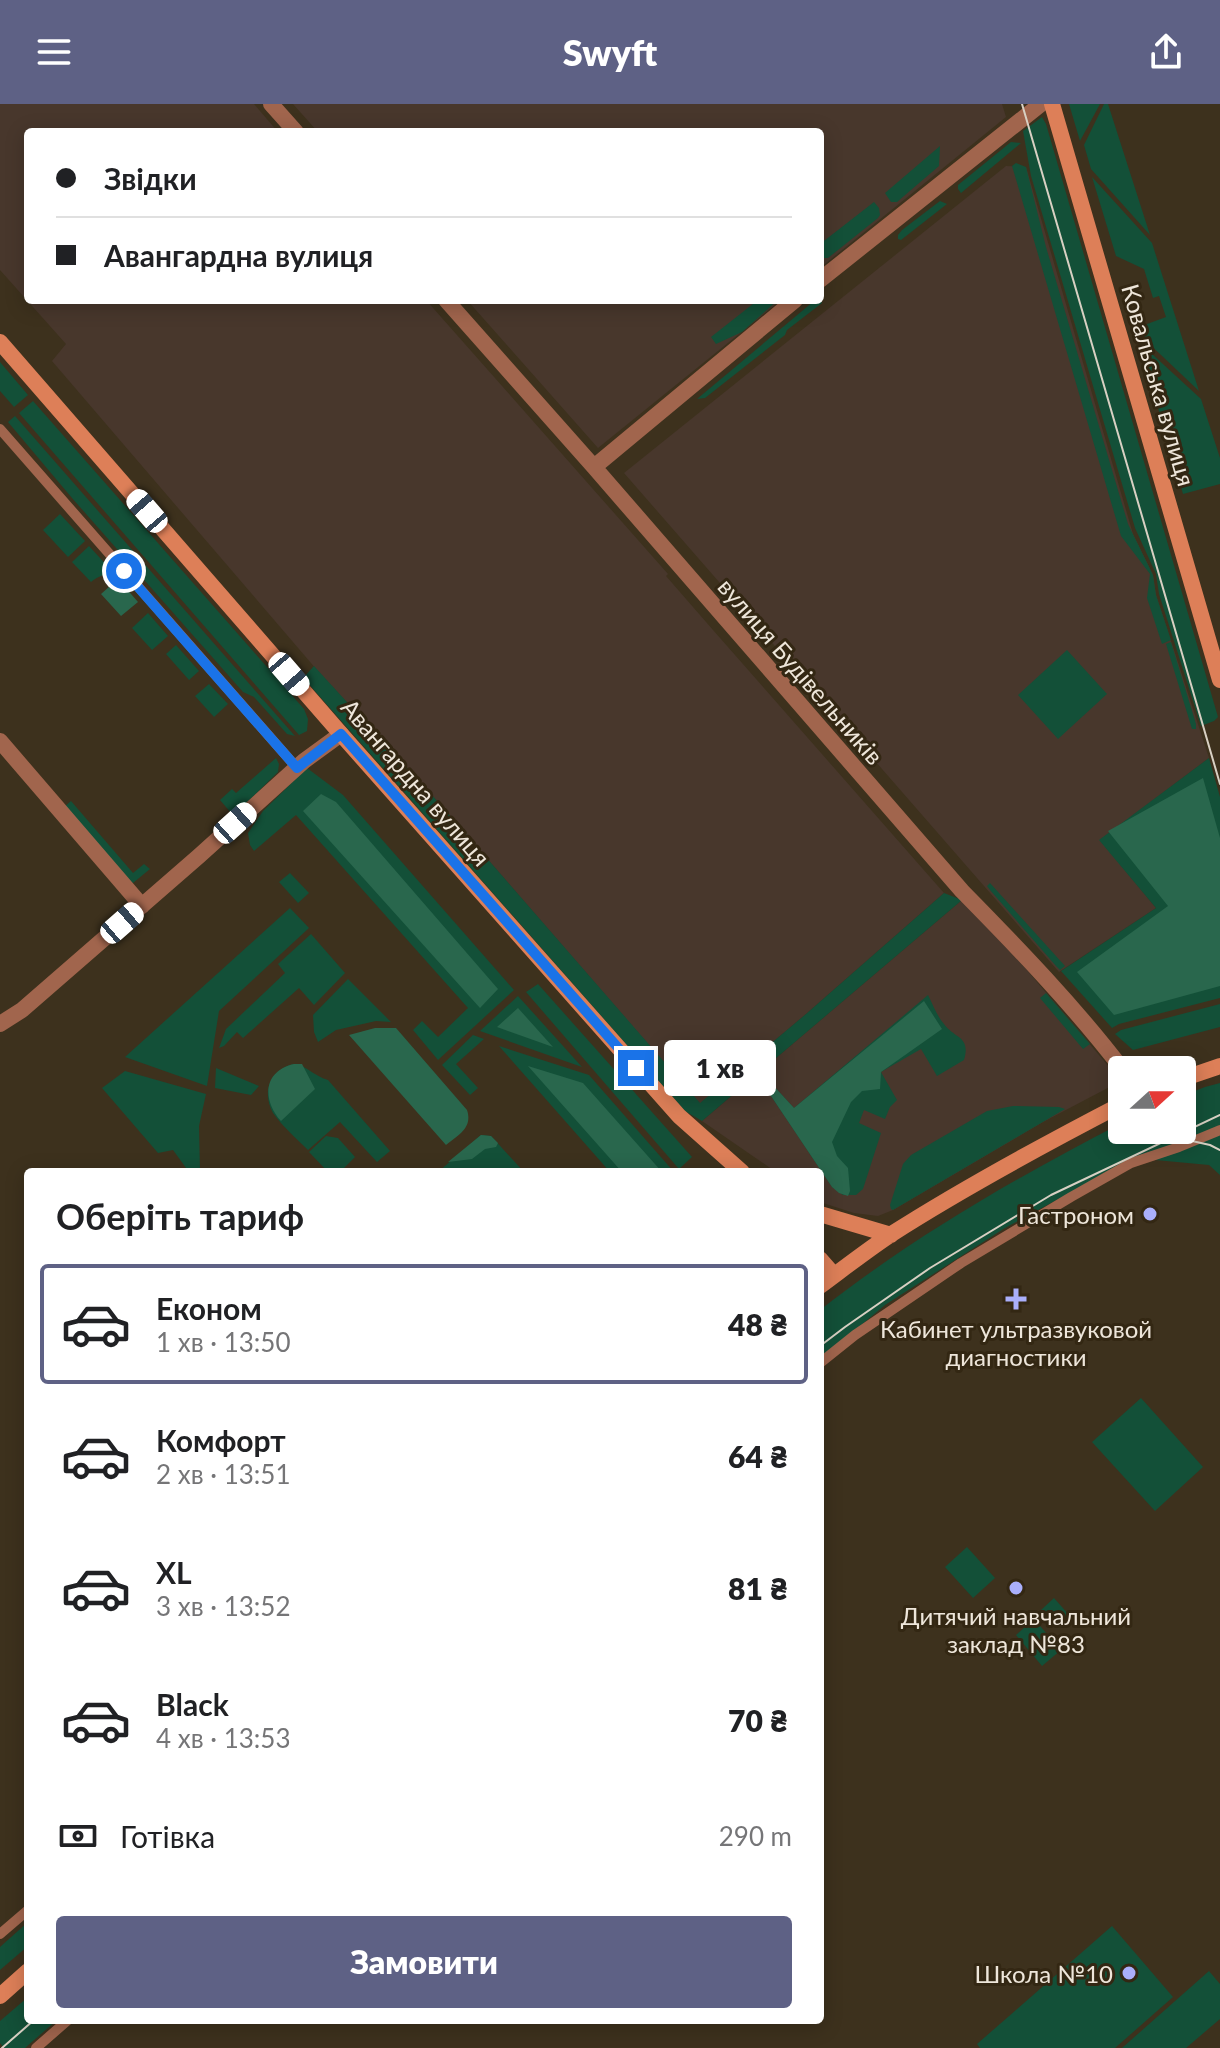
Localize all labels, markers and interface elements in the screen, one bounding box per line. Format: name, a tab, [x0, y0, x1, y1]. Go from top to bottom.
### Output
icon: menu	[32, 30, 76, 74]
text: Swyft	[563, 30, 657, 74]
icon: share	[1144, 30, 1188, 74]
text: Звідки	[104, 160, 197, 196]
text: Авангардна вулиця	[104, 237, 373, 273]
street label: Ковальська вулиця	[1116, 281, 1202, 489]
car	[122, 485, 172, 537]
route start	[106, 553, 142, 589]
street label: вулиця Будівельників	[712, 572, 890, 770]
car	[264, 648, 314, 700]
street label: Авангардна вулиця	[336, 693, 496, 871]
car	[209, 798, 261, 848]
car	[96, 898, 148, 948]
callout: 1 хв	[664, 1040, 776, 1096]
route end	[618, 1050, 654, 1086]
text: 1 хв	[696, 1052, 744, 1084]
north arrow	[1108, 1056, 1196, 1144]
map controls	[1108, 1056, 1196, 1144]
text: Оберіть тариф	[56, 1194, 304, 1238]
place label: Гастроном	[1018, 1200, 1134, 1229]
marker: Гастроном	[1141, 1205, 1159, 1223]
icon: car	[60, 1288, 132, 1360]
marker: Кабинет ультразвуковой диагностики	[1005, 1288, 1027, 1310]
text: Економ	[156, 1290, 262, 1326]
text: 48 ₴	[728, 1306, 788, 1342]
place label: Кабинет ультразвуковой диагностики	[880, 1314, 1152, 1371]
text: 1 хв · 13:50	[156, 1326, 291, 1358]
icon: car	[60, 1420, 132, 1492]
text: Комфорт	[156, 1422, 286, 1458]
text: 64 ₴	[728, 1438, 788, 1474]
text: 2 хв · 13:51	[156, 1458, 291, 1490]
icon: car	[60, 1552, 132, 1624]
text: XL	[156, 1554, 192, 1590]
text: 81 ₴	[728, 1570, 788, 1606]
marker: Дитячий навчальний заклад №83	[1007, 1579, 1025, 1597]
text: 3 хв · 13:52	[156, 1590, 291, 1622]
place label: Дитячий навчальний заклад №83	[901, 1601, 1131, 1658]
icon: car	[60, 1684, 132, 1756]
text: Black	[156, 1686, 229, 1722]
text: 70 ₴	[728, 1702, 788, 1738]
text: 4 хв · 13:53	[156, 1722, 291, 1754]
icon: cash	[56, 1814, 100, 1858]
text: Готівка	[120, 1818, 215, 1854]
text: 290 m	[719, 1820, 792, 1852]
button: Замовити	[56, 1916, 792, 2008]
place label: Школа №10	[974, 1959, 1113, 1988]
marker: Школа №10	[1120, 1964, 1138, 1982]

